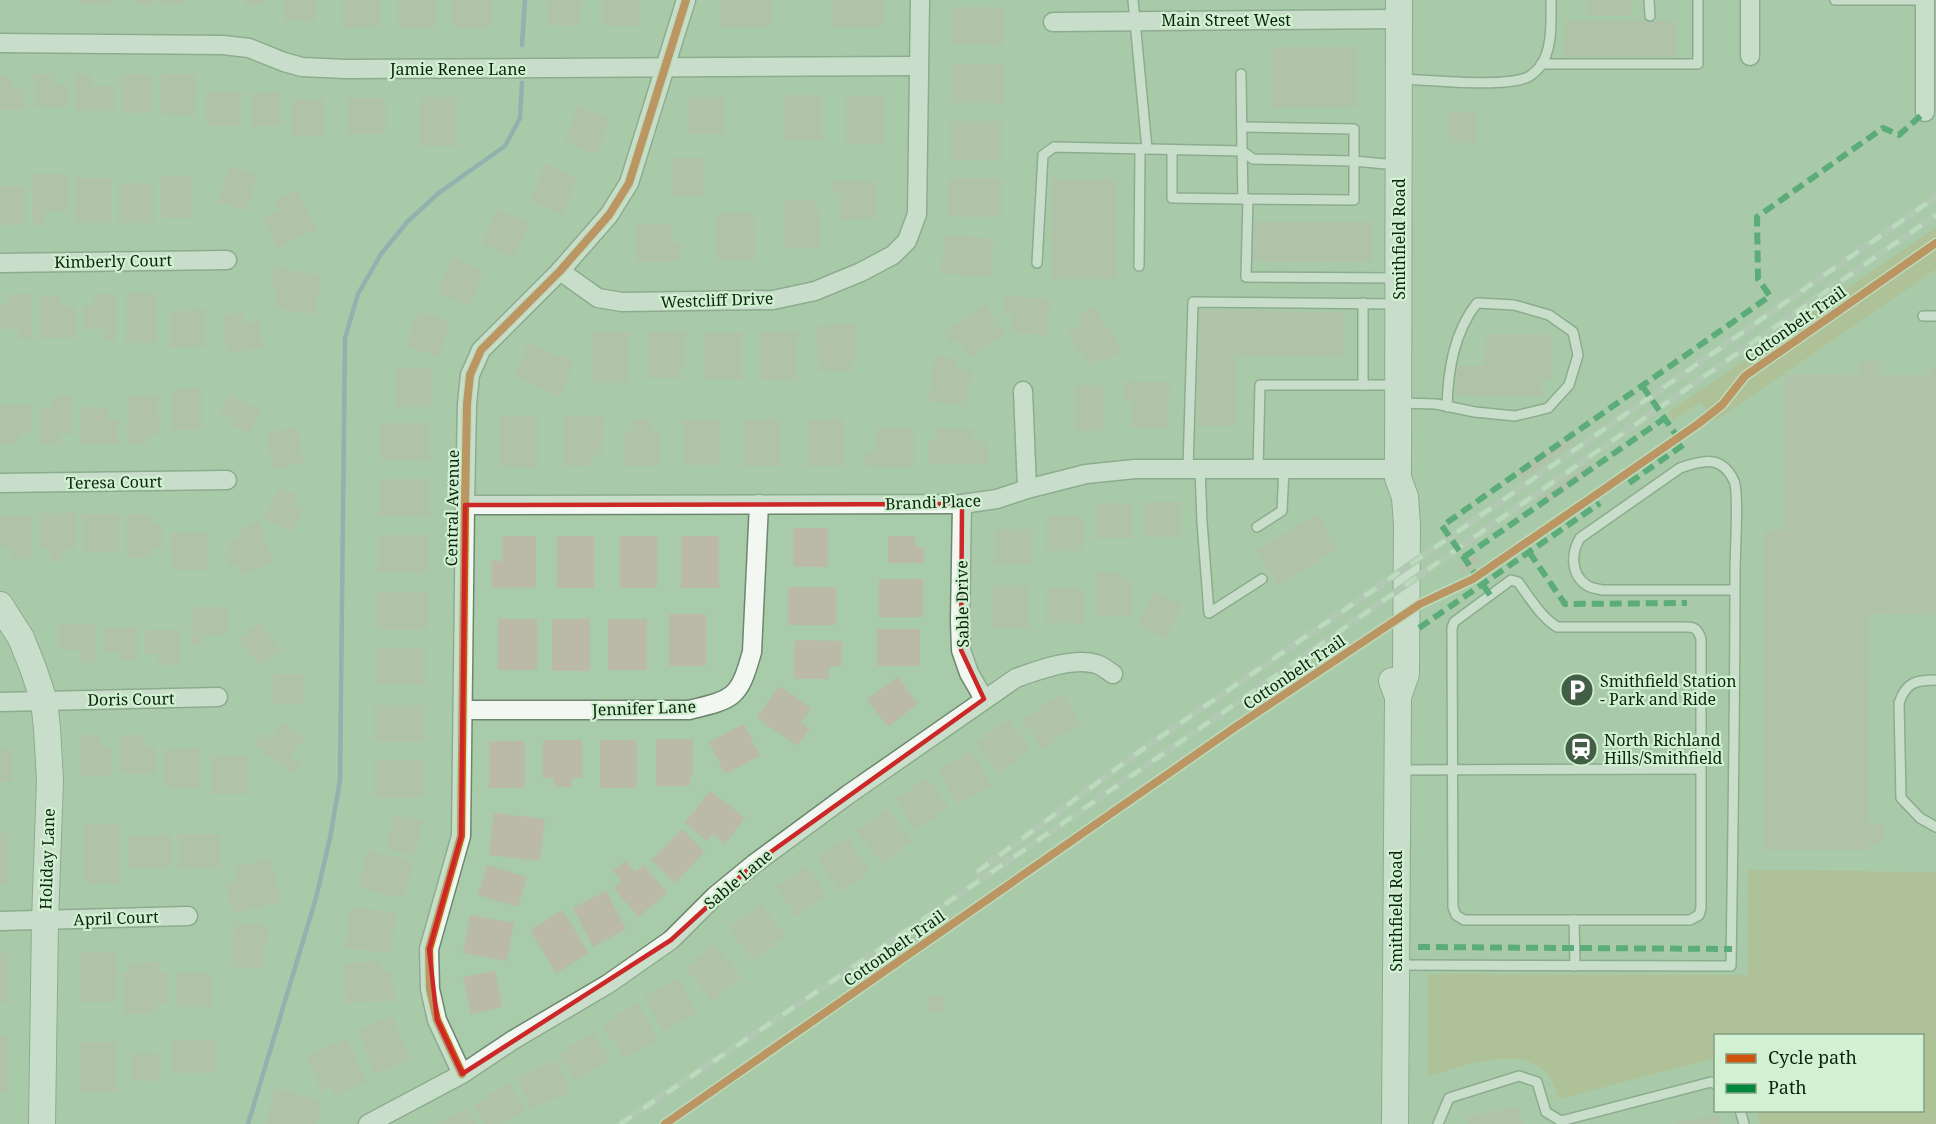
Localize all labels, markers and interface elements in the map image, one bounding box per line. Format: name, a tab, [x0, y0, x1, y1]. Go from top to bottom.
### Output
street label: Main Street West	[1161, 9, 1291, 31]
street label: Jamie Renee Lane	[389, 58, 526, 80]
street label: Smithfield Road	[1388, 178, 1410, 300]
street label: Kimberly Court	[54, 249, 173, 273]
street label: Cottonbelt Trail	[1740, 281, 1850, 367]
street label: Westcliff Drive	[660, 287, 774, 313]
street label: Central Avenue	[440, 449, 464, 567]
street label: Teresa Court	[66, 470, 163, 494]
street label: Brandi Place	[885, 489, 981, 515]
street label: Sable Drive	[950, 560, 974, 648]
street label: Cottonbelt Trail	[1238, 630, 1350, 714]
place label: Smithfield Station - Park and Ride	[1600, 670, 1737, 710]
parking icon: Smithfield Station - Park and Ride	[1559, 672, 1595, 708]
street label: Doris Court	[87, 687, 175, 711]
street label: Jennifer Lane	[591, 695, 696, 721]
place label: North Richland Hills/Smithfield	[1604, 729, 1722, 769]
station icon: North Richland Hills/Smithfield	[1563, 731, 1599, 767]
street label: Holiday Lane	[34, 808, 60, 910]
street label: Sable Lane	[699, 844, 777, 914]
street label: Smithfield Road	[1385, 850, 1407, 972]
street label: Cottonbelt Trail	[839, 905, 949, 991]
street label: April Court	[73, 906, 159, 930]
legend	[1714, 1034, 1924, 1112]
text: Cycle path	[1768, 1045, 1857, 1069]
text: Path	[1768, 1075, 1807, 1099]

